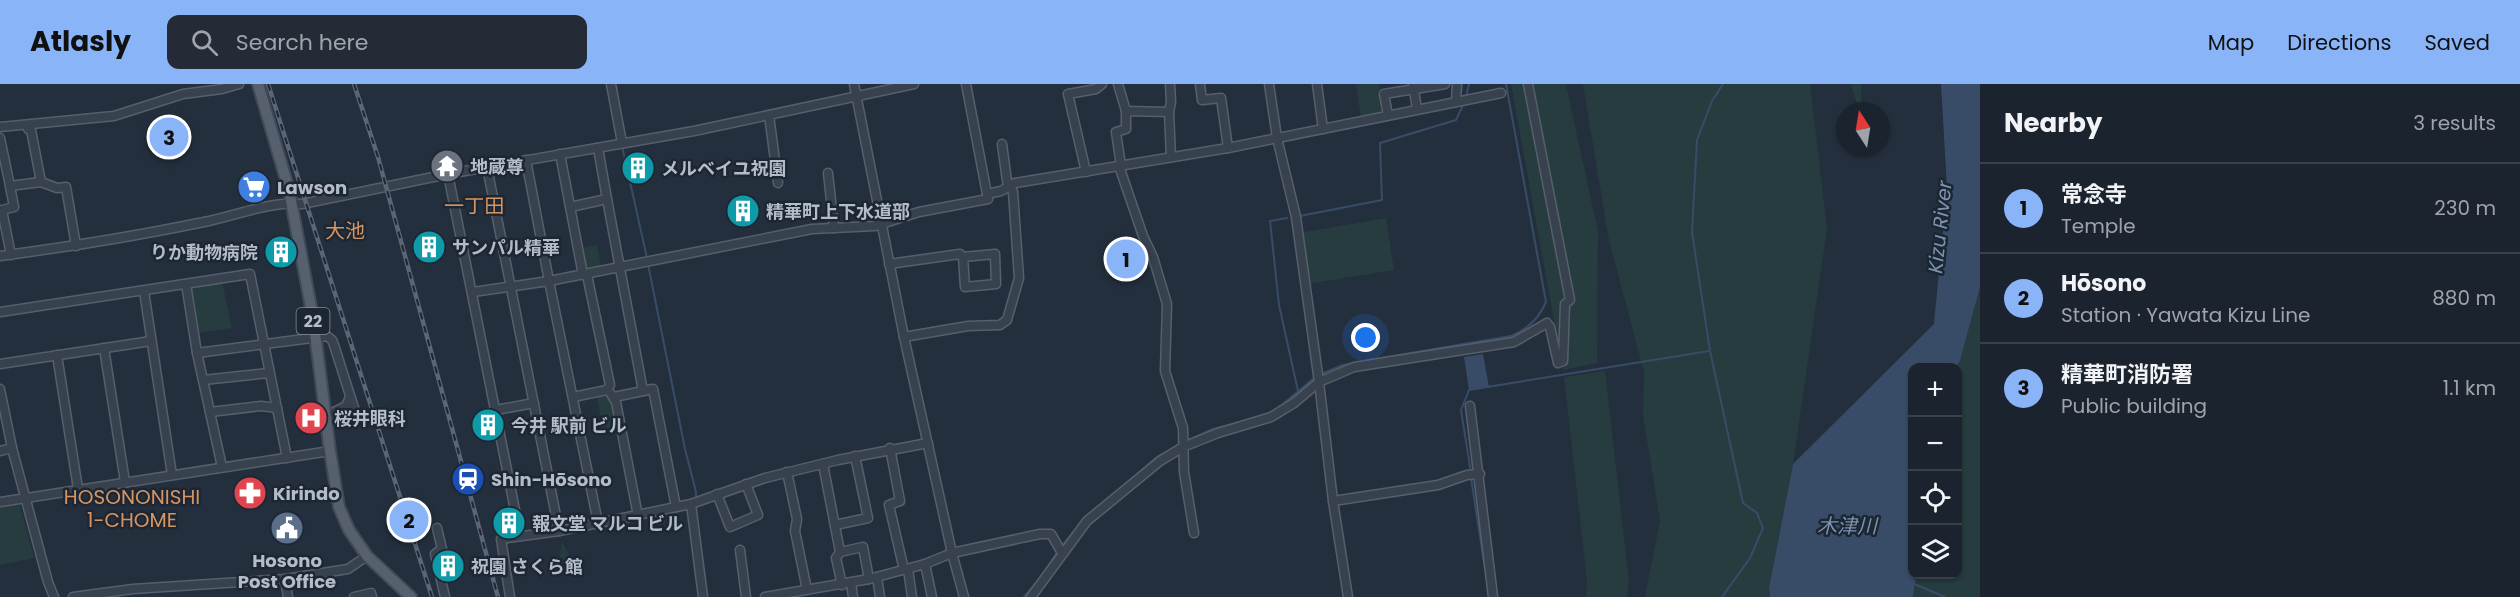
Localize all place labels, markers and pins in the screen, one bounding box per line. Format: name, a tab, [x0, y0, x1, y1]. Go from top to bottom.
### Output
pin: 3	[150, 115, 188, 160]
temple icon: 地蔵尊	[429, 148, 465, 184]
building icon: メルベイユ祝園	[620, 150, 656, 186]
place label: 地蔵尊	[470, 154, 524, 179]
place label: メルベイユ祝園	[661, 156, 787, 181]
supermarket icon: Lawson	[236, 169, 272, 205]
place label: Lawson	[277, 175, 347, 200]
building icon: 精華町上下水道部	[725, 193, 761, 229]
place label: 精華町上下水道部	[766, 199, 910, 224]
building icon: サンパル精華	[411, 229, 447, 265]
building icon: りか動物病院	[263, 234, 299, 270]
place label: サンパル精華	[452, 235, 560, 260]
pin: 1	[1106, 236, 1146, 282]
place label: りか動物病院	[150, 240, 258, 265]
hospital icon: 桜井眼科	[293, 400, 329, 436]
place label: 桜井眼科	[334, 406, 406, 431]
building icon: 今井 駅前 ビル	[470, 407, 506, 443]
place label: 今井 駅前 ビル	[511, 413, 627, 438]
station icon: Shin-Hōsono	[450, 461, 486, 497]
place label: Shin-Hōsono	[491, 467, 612, 492]
pharmacy icon: Kirindo	[232, 475, 268, 511]
place label: Kirindo	[273, 481, 340, 506]
pin: 2	[390, 498, 428, 542]
building icon: 報文堂 マルコ ビル	[491, 505, 527, 541]
public building icon: Hosono Post Office	[269, 510, 305, 546]
place label: 報文堂 マルコ ビル	[532, 511, 683, 536]
place label: Hosono Post Office	[238, 548, 336, 594]
building icon: 祝園 さくら館	[430, 548, 466, 584]
place label: 祝園 さくら館	[471, 554, 583, 579]

